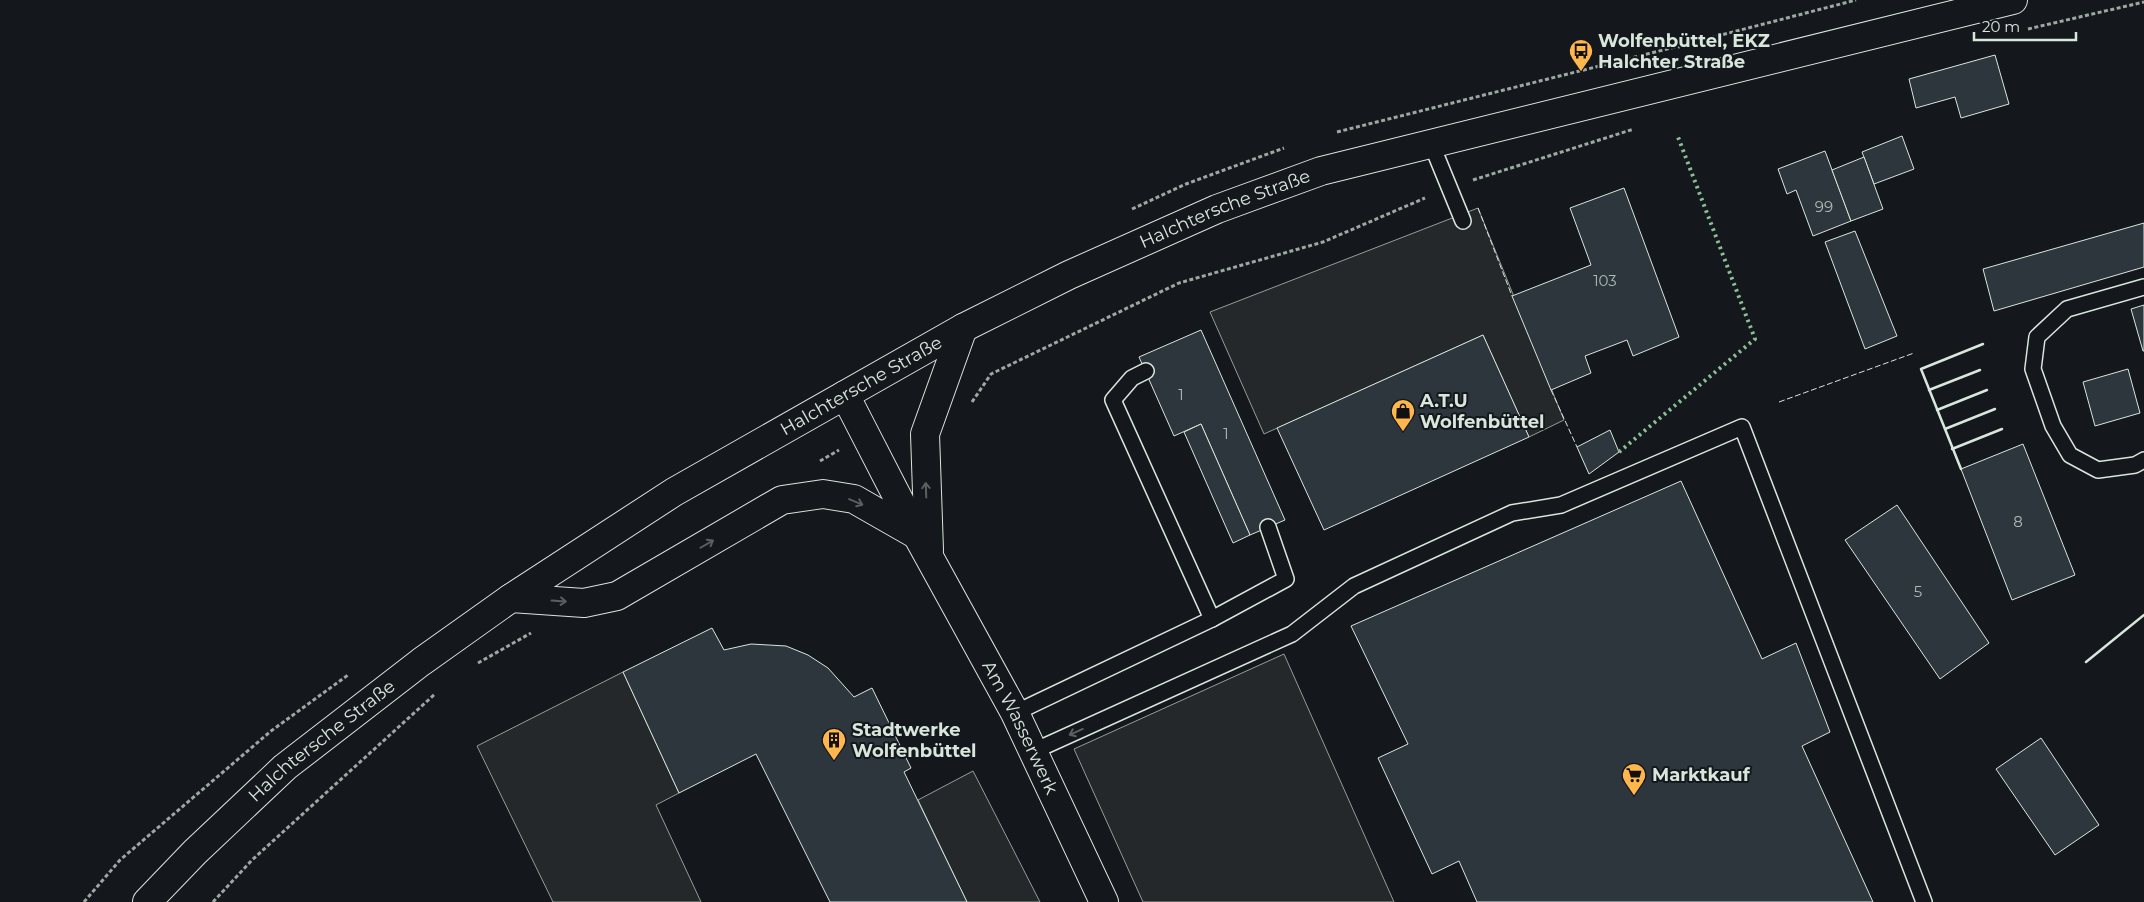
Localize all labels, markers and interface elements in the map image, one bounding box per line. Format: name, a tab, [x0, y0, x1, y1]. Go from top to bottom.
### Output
scale bar	[1974, 10, 2076, 42]
text: 20 m	[1982, 17, 2020, 36]
place label: Wolfenbüttel, EKZ Halchter Straße	[1598, 30, 1770, 73]
bus stop icon: Wolfenbüttel, EKZ Halchter Straße	[1568, 38, 1594, 72]
street label: Halchtersche Straße	[1136, 165, 1313, 253]
house number: 99	[1815, 197, 1833, 216]
house number: 103	[1593, 271, 1617, 290]
street label: Halchtersche Straße	[776, 331, 946, 440]
house number: 1	[1178, 385, 1184, 404]
place label: A.T.U Wolfenbüttel	[1419, 390, 1545, 433]
shop icon: A.T.U Wolfenbüttel	[1390, 398, 1416, 432]
house number: 1	[1223, 424, 1229, 443]
one-way arrow	[921, 482, 931, 498]
one-way arrow	[848, 497, 863, 507]
house number: 8	[2013, 512, 2023, 531]
one-way arrow	[700, 538, 714, 548]
house number: 5	[1914, 582, 1922, 601]
one-way arrow	[551, 596, 567, 606]
street label: Am Wasserwerk	[977, 657, 1063, 798]
street label: Halchtersche Straße	[244, 675, 400, 807]
place label: Stadtwerke Wolfenbüttel	[852, 719, 977, 762]
building icon: Stadtwerke Wolfenbüttel	[821, 727, 847, 761]
one-way arrow	[1069, 728, 1084, 738]
supermarket icon: Marktkauf	[1621, 762, 1647, 796]
place label: Marktkauf	[1652, 764, 1751, 786]

